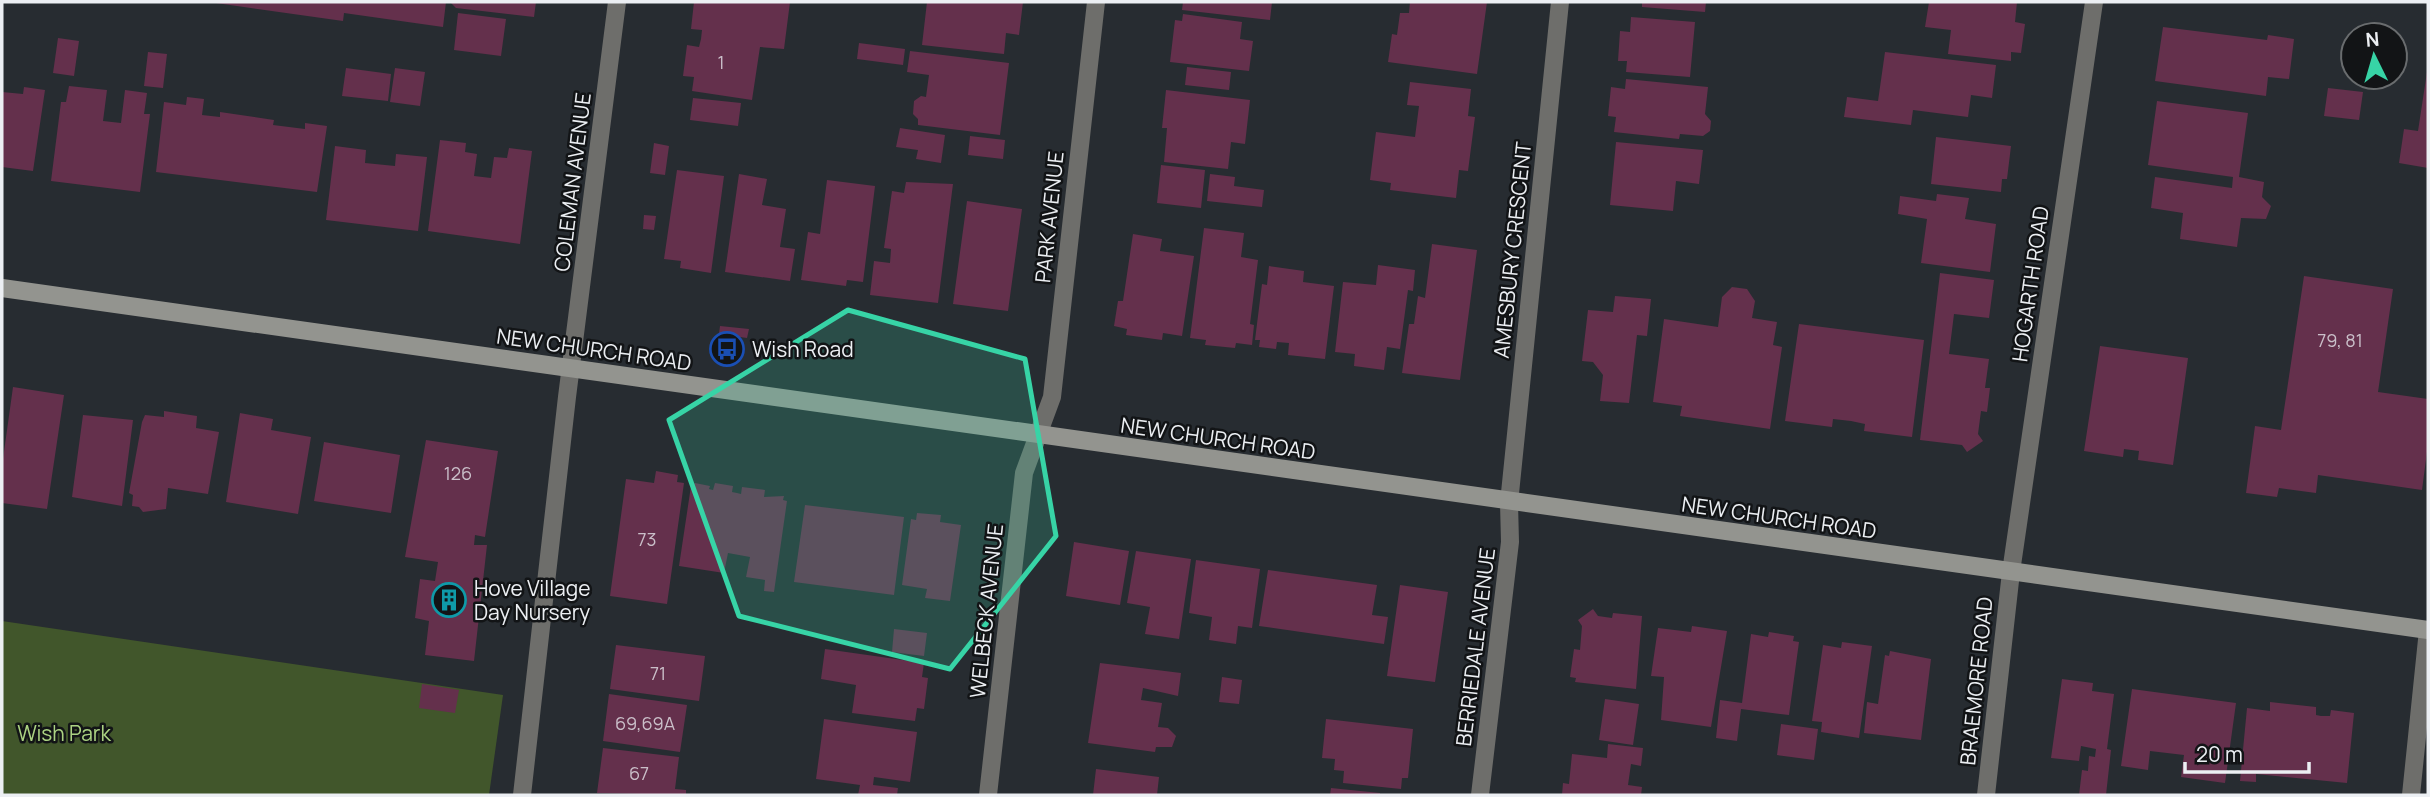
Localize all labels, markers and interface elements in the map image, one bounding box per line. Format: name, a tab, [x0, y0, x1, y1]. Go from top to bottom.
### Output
north arrow	[2339, 21, 2409, 91]
text: N	[2365, 26, 2380, 53]
house number: 1	[717, 50, 725, 74]
street label: COLEMAN AVENUE	[547, 91, 597, 273]
street label: AMESBURY CRESCENT	[1487, 140, 1537, 360]
street label: PARK AVENUE	[1028, 150, 1070, 284]
street label: HOGARTH ROAD	[2005, 204, 2055, 364]
street label: NEW CHURCH ROAD	[495, 321, 693, 377]
house number: 79, 81	[2317, 328, 2363, 352]
bus stop icon: Wish Road	[708, 330, 746, 368]
place label: Wish Road	[752, 335, 854, 363]
street label: NEW CHURCH ROAD	[1119, 410, 1317, 466]
house number: 126	[444, 461, 472, 485]
street label: NEW CHURCH ROAD	[1680, 489, 1878, 545]
street label: WELBECK AVENUE	[963, 522, 1009, 700]
house number: 73	[638, 527, 657, 551]
street label: BERRIEDALE AVENUE	[1449, 546, 1501, 748]
place label: Hove Village Day Nursery	[474, 574, 590, 626]
building icon: Hove Village Day Nursery	[430, 581, 468, 619]
street label: BRAEMORE ROAD	[1953, 595, 1999, 767]
house number: 71	[650, 661, 666, 685]
house number: 69,69A	[615, 711, 676, 735]
park label: Wish Park	[17, 719, 111, 747]
scale bar	[2185, 730, 2309, 774]
text: 20 m	[2196, 740, 2243, 768]
house number: 67	[629, 761, 649, 785]

